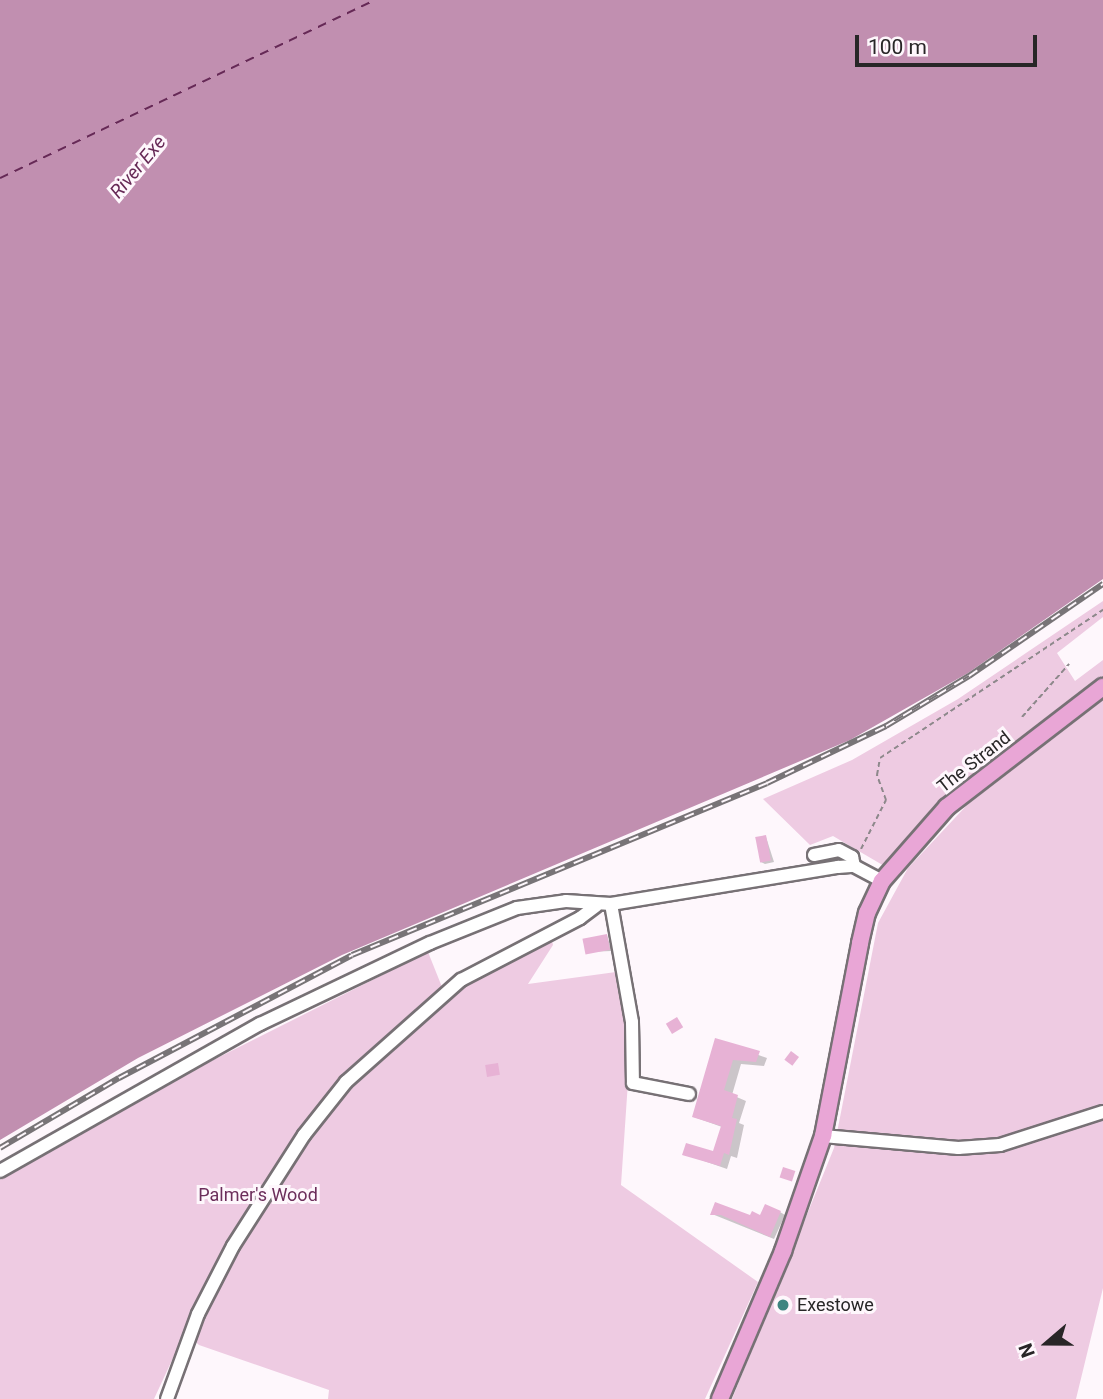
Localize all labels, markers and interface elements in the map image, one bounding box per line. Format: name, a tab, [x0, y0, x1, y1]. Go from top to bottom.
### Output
scale bar	[858, 21, 1040, 65]
text: 100 m	[868, 35, 927, 59]
water label: River Exe	[105, 131, 171, 203]
street label: The Strand	[933, 727, 1015, 797]
park label: Palmer's Wood	[198, 1184, 318, 1206]
place label: Exestowe	[797, 1294, 874, 1316]
marker: Exestowe	[775, 1297, 791, 1313]
north arrow	[1012, 1308, 1082, 1378]
text: N	[1014, 1340, 1040, 1361]

